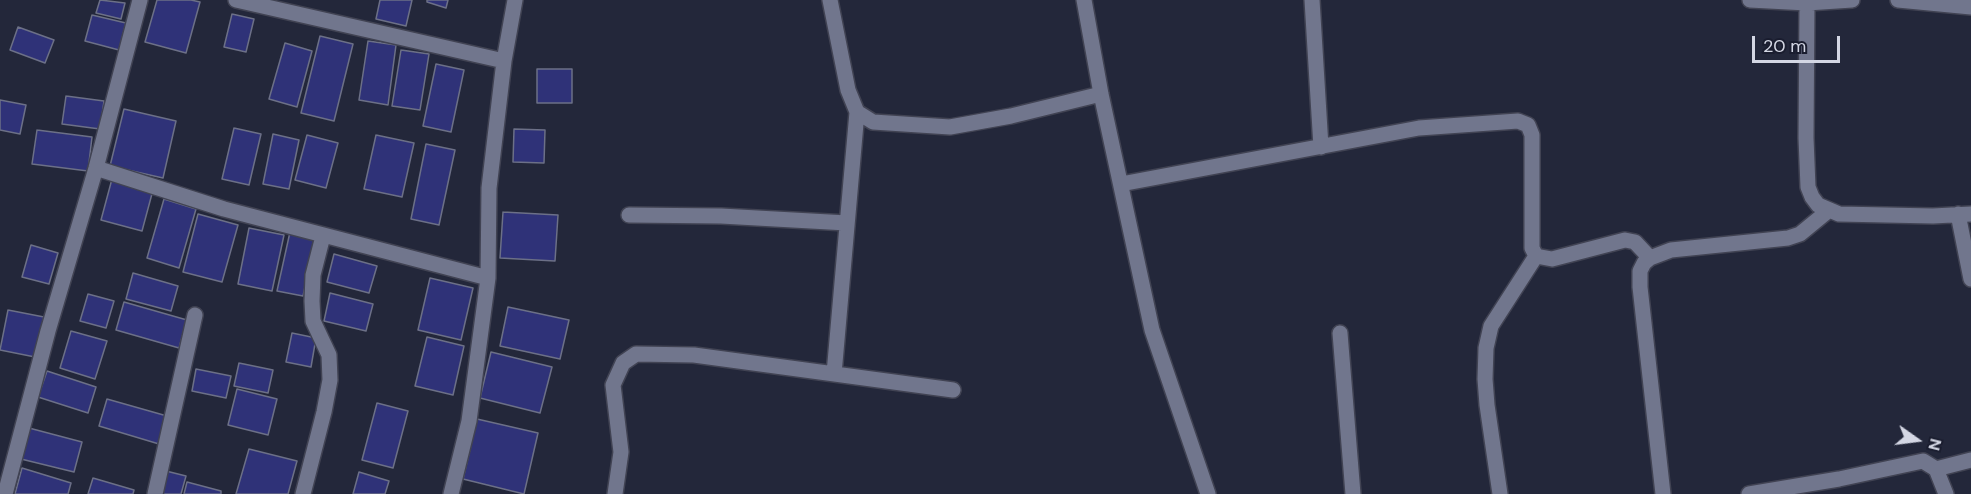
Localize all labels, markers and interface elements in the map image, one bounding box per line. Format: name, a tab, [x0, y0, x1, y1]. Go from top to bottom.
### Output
scale bar	[1755, 24, 1844, 62]
text: 20 m	[1763, 34, 1806, 58]
north arrow	[1887, 410, 1947, 470]
text: N	[1923, 436, 1947, 453]

